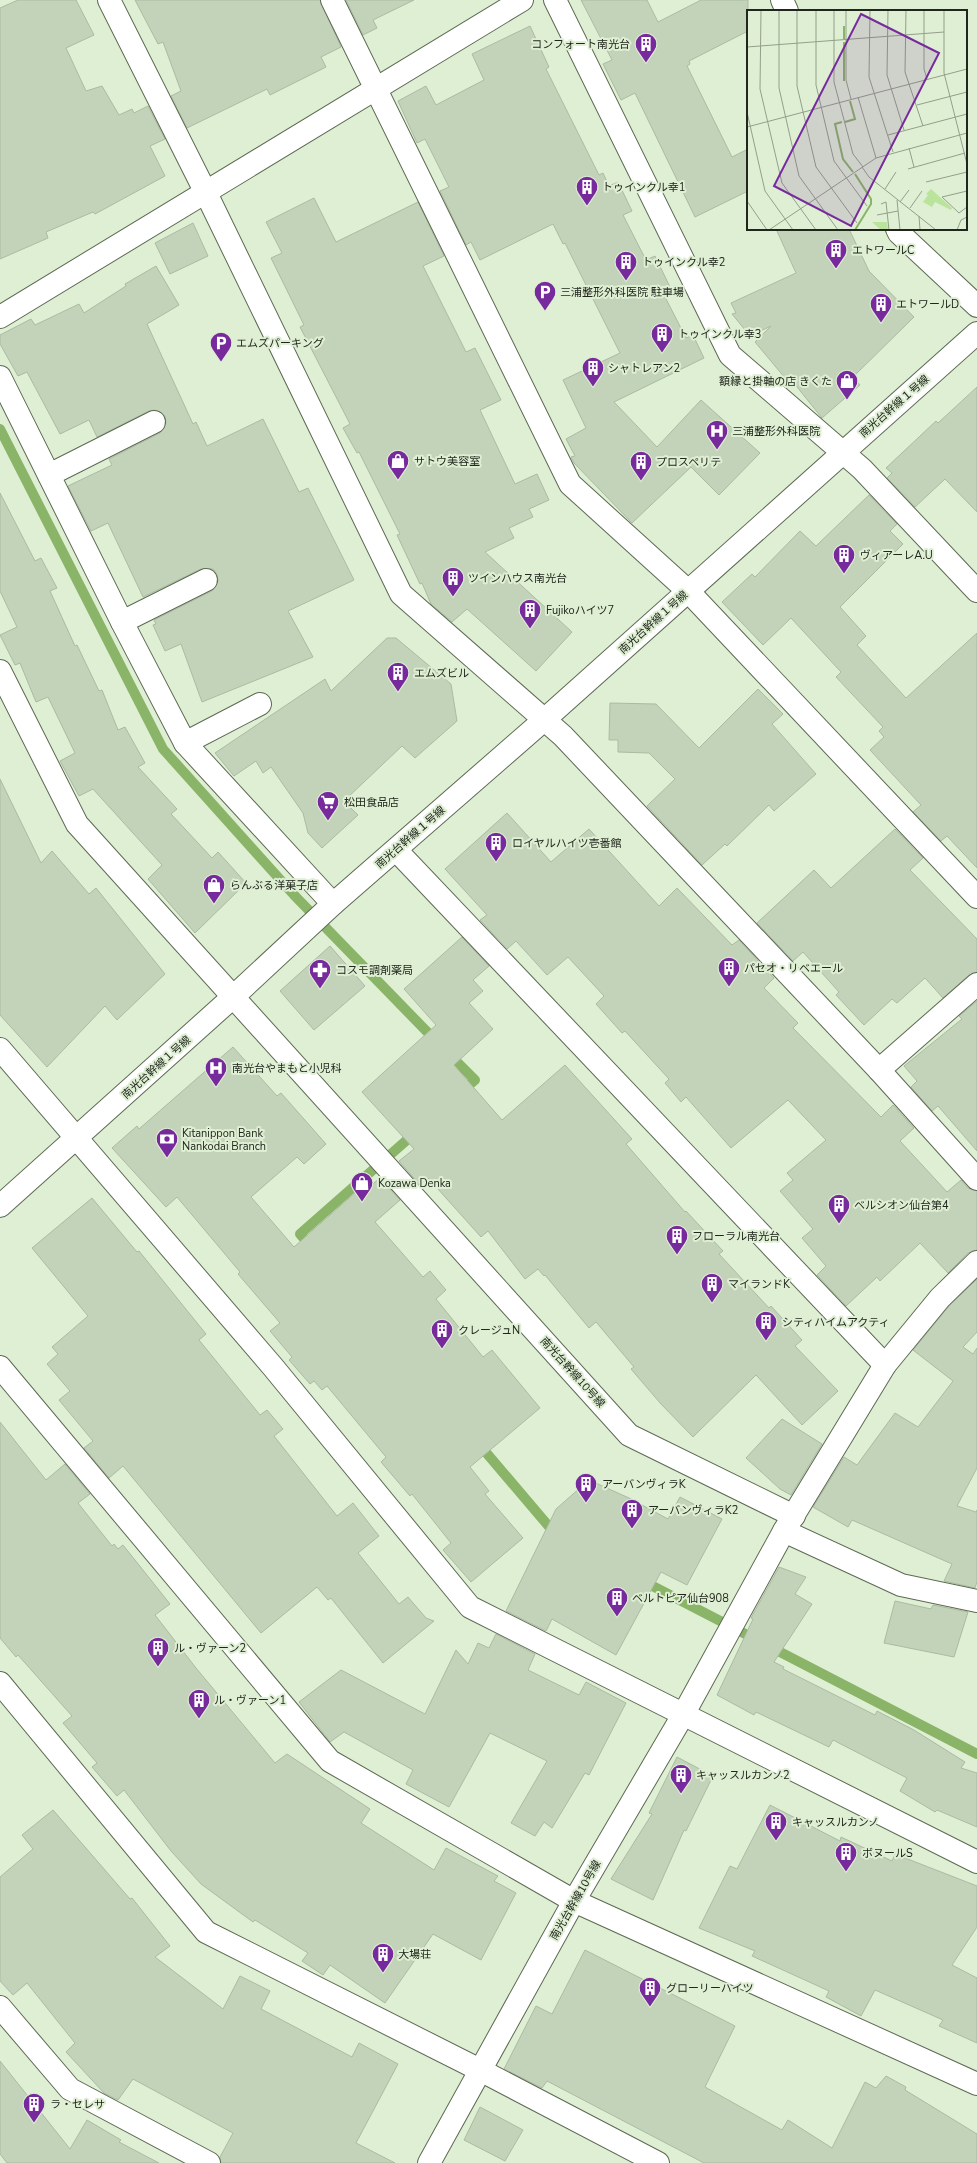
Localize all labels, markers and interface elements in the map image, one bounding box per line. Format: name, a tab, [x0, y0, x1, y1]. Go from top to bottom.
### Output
inset map	[747, 10, 967, 230]
building icon: コンフォート南光台	[633, 31, 659, 64]
place label: コンフォート南光台	[531, 37, 630, 52]
building icon: トゥインクル幸1	[574, 174, 600, 207]
place label: トゥインクル幸1	[602, 180, 685, 195]
building icon: エトワールC	[823, 237, 849, 270]
place label: エトワールC	[852, 243, 914, 258]
building icon: トゥインクル幸2	[613, 249, 639, 282]
place label: トゥインクル幸2	[642, 255, 725, 270]
parking icon: 三浦整形外科医院 駐車場	[532, 279, 558, 312]
place label: 三浦整形外科医院 駐車場	[560, 285, 684, 300]
building icon: エトワールD	[868, 291, 894, 324]
place label: エトワールD	[896, 297, 959, 312]
building icon: トゥインクル幸3	[649, 321, 675, 354]
place label: トゥインクル幸3	[678, 327, 761, 342]
parking icon: エムズパーキング	[208, 330, 234, 363]
place label: エムズパーキング	[236, 336, 324, 351]
building icon: シャトレアン2	[580, 355, 606, 388]
place label: シャトレアン2	[608, 361, 680, 376]
shop icon: 額縁と掛軸の店 きくた	[834, 368, 860, 401]
street label: 南光台幹線１号線	[856, 372, 932, 441]
place label: 額縁と掛軸の店 きくた	[719, 374, 832, 389]
hospital icon: 三浦整形外科医院	[704, 418, 730, 451]
place label: 三浦整形外科医院	[732, 424, 820, 439]
shop icon: サトウ美容室	[385, 448, 411, 481]
building icon: プロスペリテ	[628, 449, 654, 482]
place label: サトウ美容室	[414, 454, 480, 469]
place label: プロスペリテ	[656, 455, 721, 470]
building icon: ヴィアーレA.U	[831, 542, 857, 575]
place label: ヴィアーレA.U	[860, 548, 933, 563]
building icon: ツインハウス南光台	[440, 565, 466, 598]
place label: ツインハウス南光台	[468, 571, 567, 586]
street label: 南光台幹線１号線	[616, 587, 691, 657]
building icon: Fujikoハイツ7	[517, 597, 543, 630]
place label: Fujikoハイツ7	[546, 603, 614, 618]
building icon: エムズビル	[385, 660, 411, 693]
place label: エムズビル	[414, 666, 469, 681]
supermarket icon: 松田食品店	[315, 789, 341, 822]
place label: 松田食品店	[344, 795, 399, 810]
street label: 南光台幹線１号線	[372, 803, 448, 872]
building icon: ロイヤルハイツ壱番館	[483, 830, 509, 863]
place label: ロイヤルハイツ壱番館	[512, 836, 621, 851]
shop icon: らんぶる洋菓子店	[201, 872, 227, 905]
place label: らんぶる洋菓子店	[230, 878, 318, 893]
building icon: パセオ・リベエール	[716, 955, 742, 988]
pharmacy icon: コスモ調剤薬局	[307, 957, 333, 990]
place label: パセオ・リベエール	[744, 961, 843, 976]
place label: コスモ調剤薬局	[336, 963, 413, 978]
street label: 南光台幹線１号線	[119, 1032, 194, 1102]
hospital icon: 南光台やまもと小児科	[203, 1055, 229, 1088]
place label: 南光台やまもと小児科	[232, 1061, 342, 1076]
bank icon: Kitanippon Bank Nankodai Branch	[154, 1126, 180, 1159]
place label: Kitanippon Bank Nankodai Branch	[182, 1126, 266, 1154]
shop icon: Kozawa Denka	[349, 1170, 375, 1203]
place label: Kozawa Denka	[378, 1176, 451, 1191]
building icon: ベルシオン仙台第4	[826, 1192, 852, 1225]
place label: ベルシオン仙台第4	[854, 1198, 949, 1213]
building icon: フローラル南光台	[664, 1223, 690, 1256]
place label: フローラル南光台	[692, 1229, 780, 1244]
building icon: マイランドK	[699, 1271, 725, 1304]
place label: マイランドK	[728, 1277, 791, 1292]
building icon: シティハイムアクティ	[753, 1309, 779, 1342]
place label: シティハイムアクティ	[782, 1315, 890, 1330]
building icon: クレージュN	[429, 1317, 455, 1350]
place label: クレージュN	[458, 1323, 520, 1338]
street label: 南光台幹線10号線	[537, 1334, 608, 1411]
building icon: アーバンヴィラK	[573, 1471, 599, 1504]
place label: アーバンヴィラK	[602, 1477, 687, 1492]
building icon: アーバンヴィラK2	[619, 1497, 645, 1530]
place label: アーバンヴィラK2	[648, 1503, 738, 1518]
building icon: ベルトピア仙台908	[604, 1585, 630, 1618]
place label: ベルトピア仙台908	[632, 1591, 729, 1606]
building icon: ル・ヴァーン2	[145, 1635, 171, 1668]
place label: ル・ヴァーン2	[174, 1641, 246, 1656]
building icon: ル・ヴァーン1	[186, 1687, 212, 1720]
place label: ル・ヴァーン1	[214, 1693, 286, 1708]
building icon: キャッスルカンノ2	[668, 1762, 694, 1795]
place label: キャッスルカンノ2	[696, 1768, 790, 1783]
building icon: キャッスルカンノ	[763, 1809, 789, 1842]
place label: キャッスルカンノ	[792, 1815, 879, 1830]
building icon: ボヌールS	[833, 1840, 859, 1873]
place label: ボヌールS	[862, 1846, 913, 1861]
street label: 南光台幹線10号線	[546, 1857, 604, 1943]
building icon: 大場荘	[370, 1941, 396, 1974]
place label: 大場荘	[398, 1947, 431, 1962]
building icon: グローリーハイツ	[637, 1975, 663, 2008]
place label: グローリーハイツ	[666, 1981, 754, 1996]
building icon: ラ・セレサ	[21, 2091, 47, 2124]
place label: ラ・セレサ	[50, 2097, 105, 2112]

